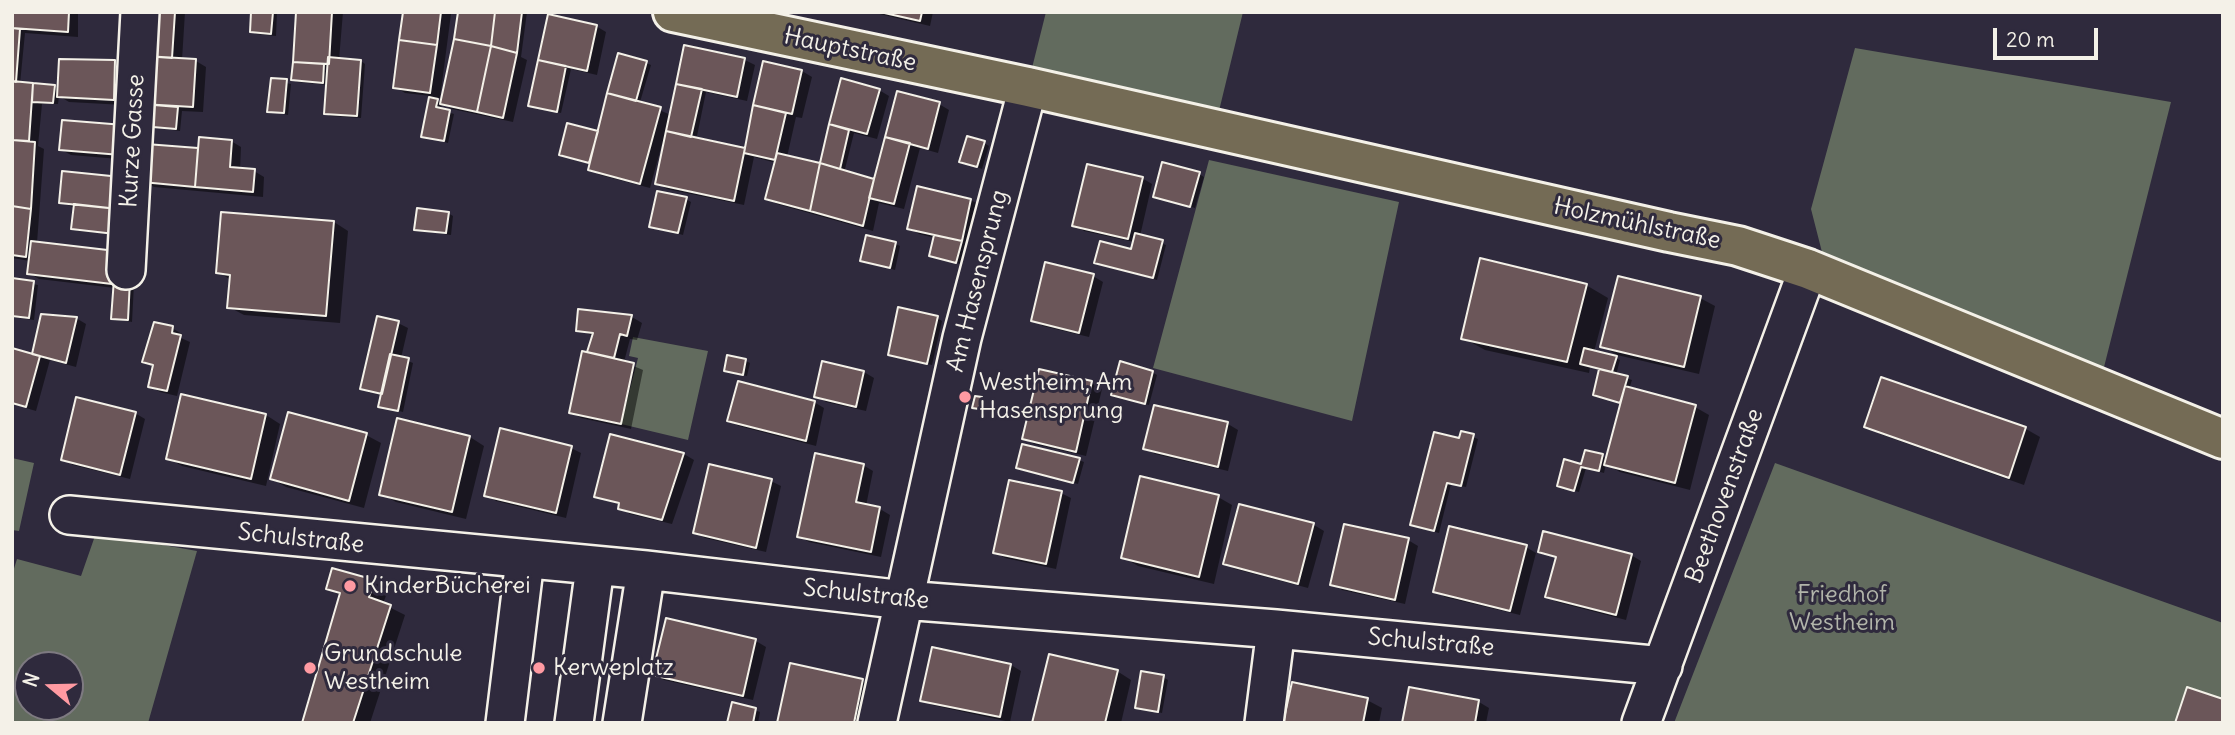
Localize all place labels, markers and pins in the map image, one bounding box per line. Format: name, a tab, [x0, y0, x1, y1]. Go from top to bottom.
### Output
place label: Westheim, Am Hasensprung	[979, 369, 1132, 425]
marker: Westheim, Am Hasensprung	[957, 389, 973, 405]
place label: KinderBücherei	[364, 572, 531, 600]
marker: KinderBücherei	[342, 578, 358, 594]
place label: Grundschule Westheim	[324, 640, 462, 696]
place label: Kerweplatz	[553, 654, 674, 682]
marker: Grundschule Westheim	[302, 660, 318, 676]
marker: Kerweplatz	[531, 660, 547, 676]

